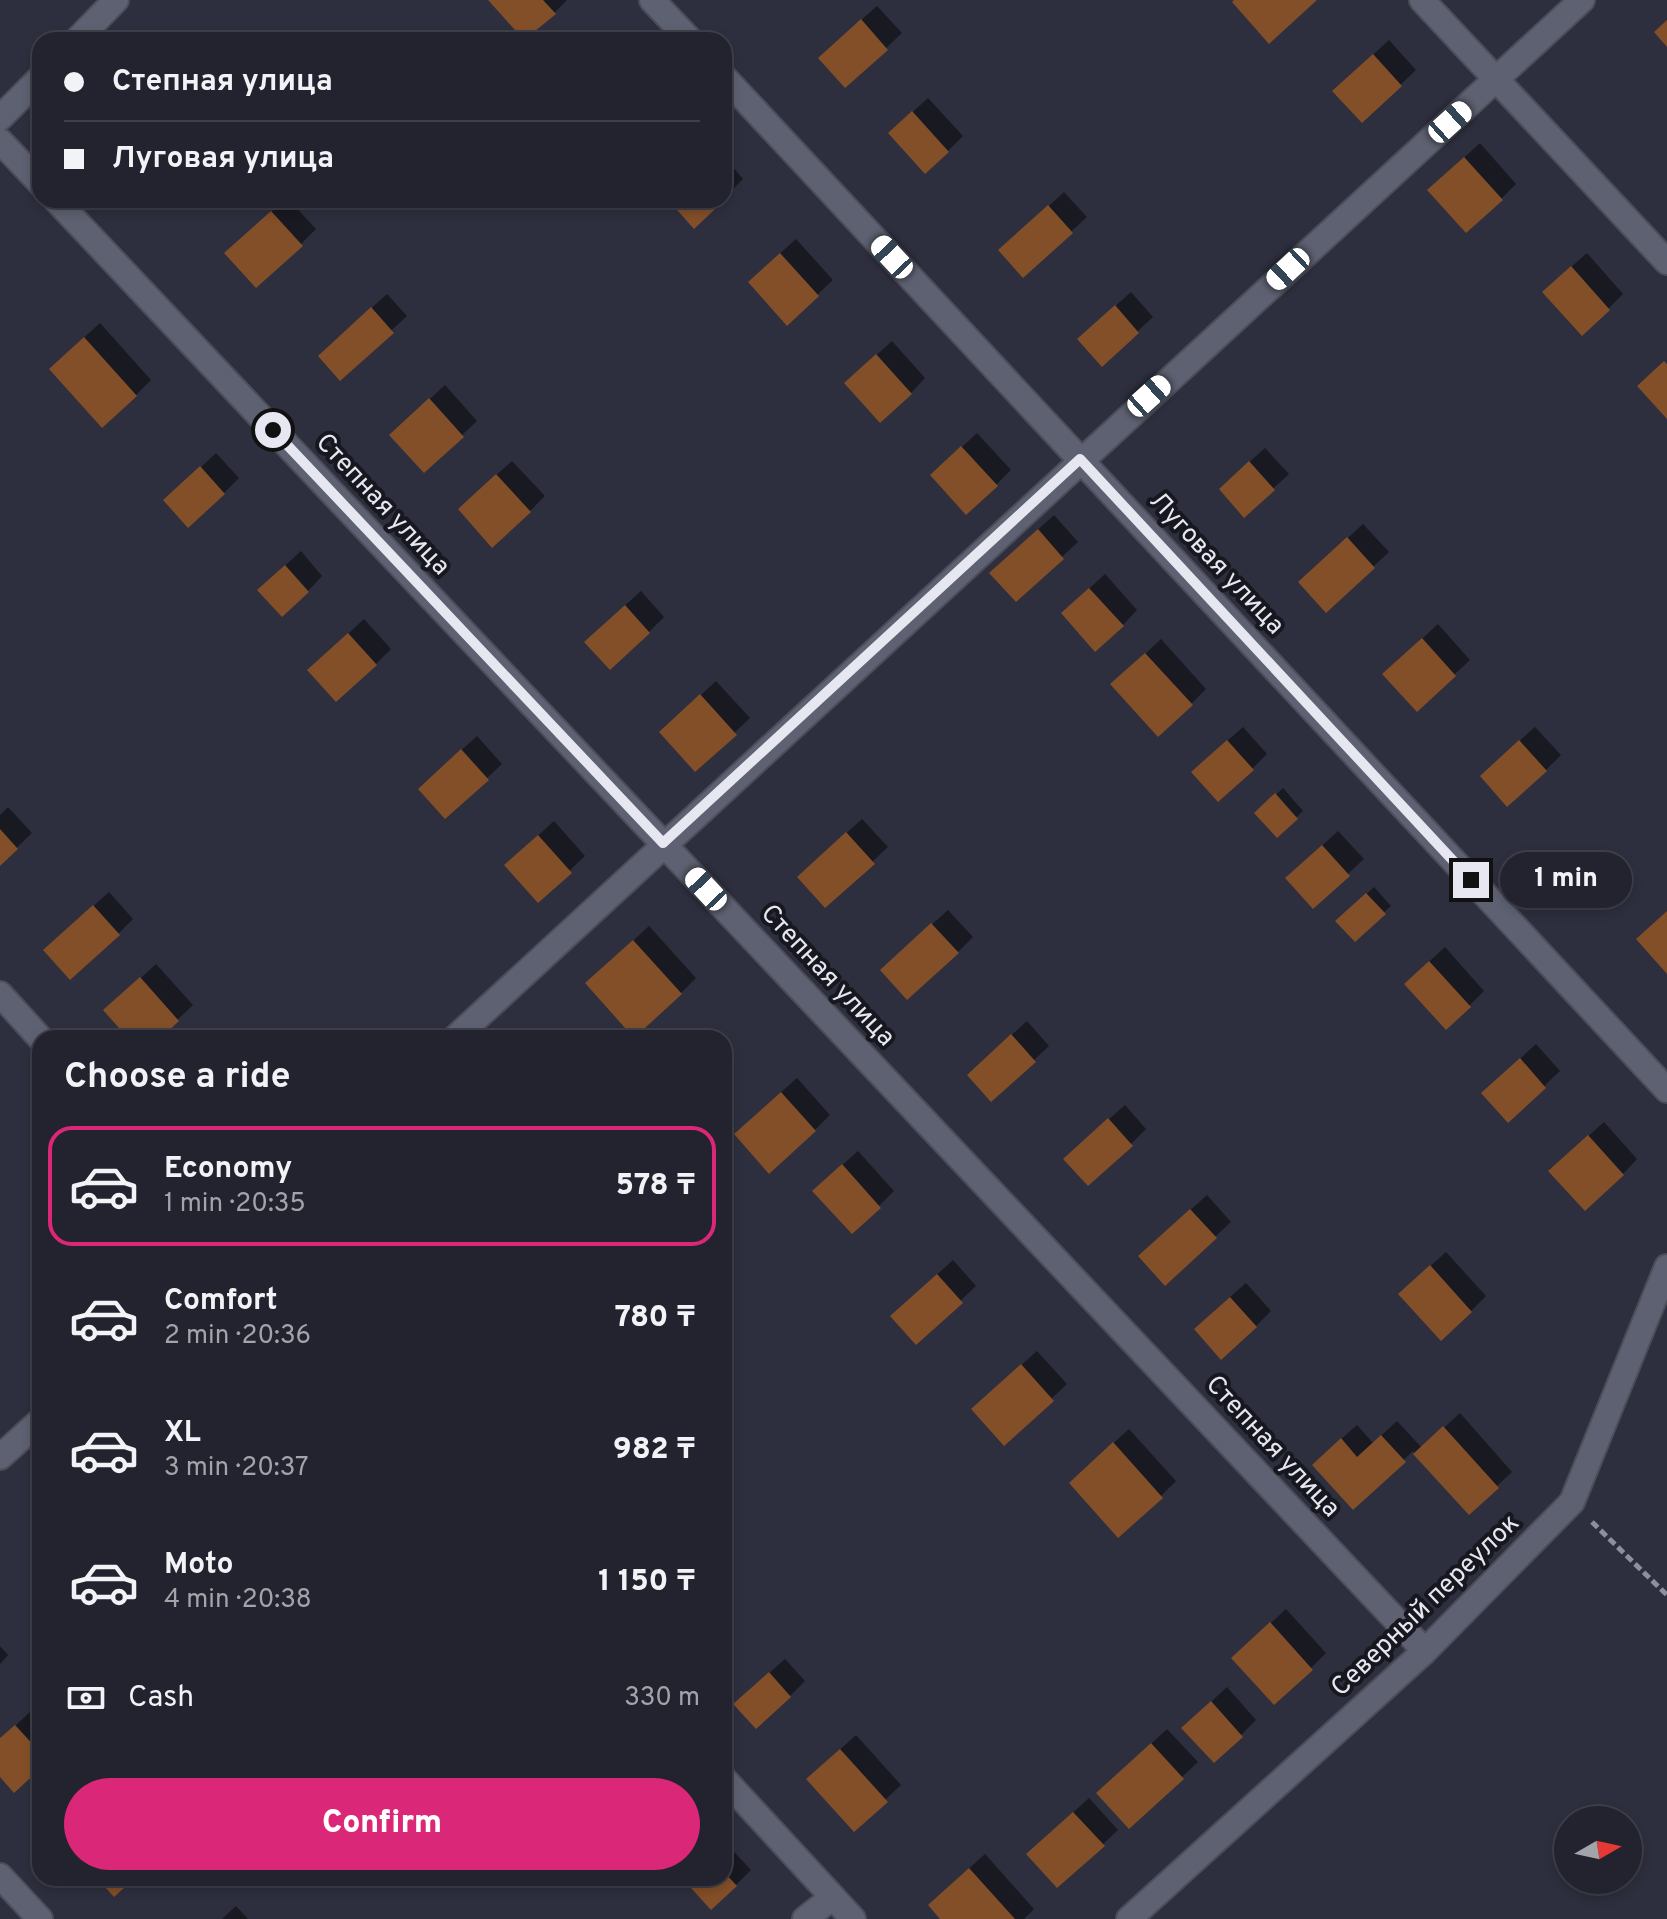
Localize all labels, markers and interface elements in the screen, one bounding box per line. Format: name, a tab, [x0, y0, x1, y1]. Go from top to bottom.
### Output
text: Степная улица	[112, 64, 333, 101]
car	[1424, 97, 1476, 147]
text: Луговая улица	[112, 141, 334, 178]
car	[867, 231, 917, 283]
car	[1262, 244, 1314, 294]
car	[1123, 371, 1175, 421]
route start	[255, 412, 291, 448]
street label: Степная улица	[308, 427, 456, 583]
street label: Луговая улица	[1141, 486, 1291, 642]
callout: 1 min	[1499, 852, 1631, 908]
route end	[1453, 862, 1489, 898]
car	[681, 863, 731, 915]
text: 1 min	[1534, 863, 1598, 896]
street label: Степная улица	[753, 898, 901, 1054]
text: Choose a ride	[64, 1055, 290, 1101]
icon: car	[68, 1150, 140, 1222]
text: Economy	[164, 1151, 292, 1188]
text: 578 ₸	[616, 1168, 696, 1205]
text: 1 min · 20:35	[164, 1188, 306, 1221]
icon: car	[68, 1282, 140, 1354]
text: Comfort	[164, 1283, 277, 1320]
text: 780 ₸	[615, 1300, 696, 1337]
text: 2 min · 20:36	[164, 1320, 311, 1353]
street label: Степная улица	[1198, 1369, 1346, 1525]
icon: car	[68, 1414, 140, 1486]
text: XL	[164, 1415, 201, 1452]
text: 982 ₸	[613, 1432, 696, 1469]
text: 3 min · 20:37	[164, 1452, 309, 1485]
street label: Северный переулок	[1325, 1508, 1527, 1704]
icon: car	[68, 1546, 140, 1618]
text: Moto	[164, 1547, 234, 1584]
text: 1 150 ₸	[598, 1564, 696, 1601]
text: 4 min · 20:38	[164, 1584, 312, 1617]
icon: cash	[64, 1676, 108, 1720]
text: Cash	[128, 1680, 194, 1717]
text: 330 m	[624, 1682, 700, 1715]
button: Confirm	[64, 1778, 700, 1870]
north arrow	[1554, 1806, 1642, 1894]
map controls	[1554, 1806, 1642, 1894]

